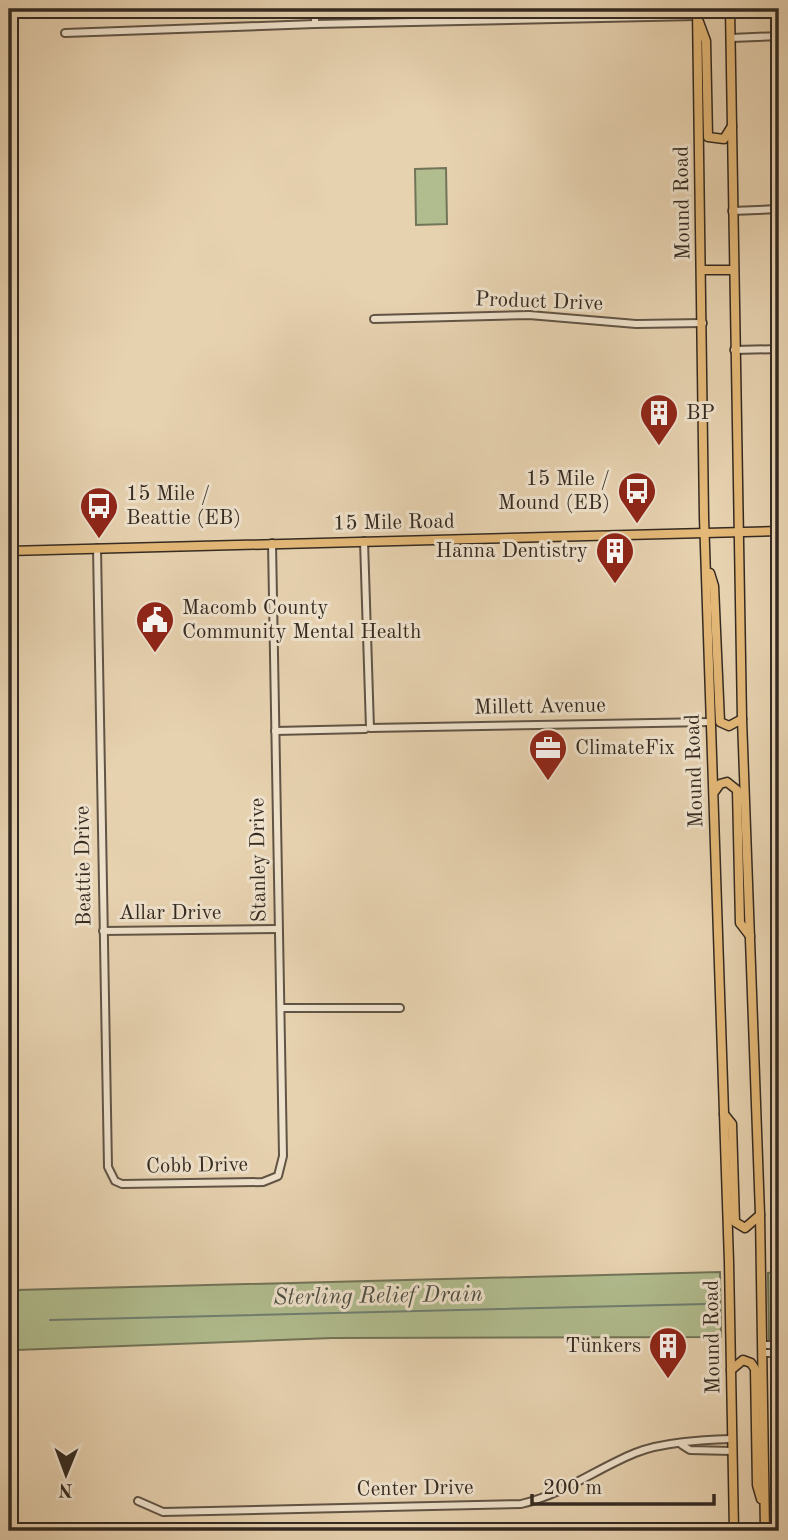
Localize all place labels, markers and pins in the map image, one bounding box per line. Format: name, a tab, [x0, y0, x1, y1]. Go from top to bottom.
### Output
building icon: BP	[638, 392, 680, 447]
place label: BP	[686, 403, 715, 424]
place label: 15 Mile / Mound (EB)	[498, 469, 610, 514]
bus stop icon: 15 Mile / Mound (EB)	[616, 470, 658, 525]
place label: 15 Mile / Beattie (EB)	[126, 484, 241, 529]
bus stop icon: 15 Mile / Beattie (EB)	[78, 485, 120, 540]
building icon: Hanna Dentistry	[594, 530, 636, 585]
place label: Hanna Dentistry	[436, 541, 588, 562]
place label: Macomb County Community Mental Health	[182, 598, 421, 643]
public building icon: Macomb County Community Mental Health	[134, 599, 176, 654]
office icon: ClimateFix	[527, 727, 569, 782]
place label: ClimateFix	[575, 738, 675, 759]
building icon: Tünkers	[647, 1325, 689, 1380]
place label: Tünkers	[565, 1336, 641, 1357]

